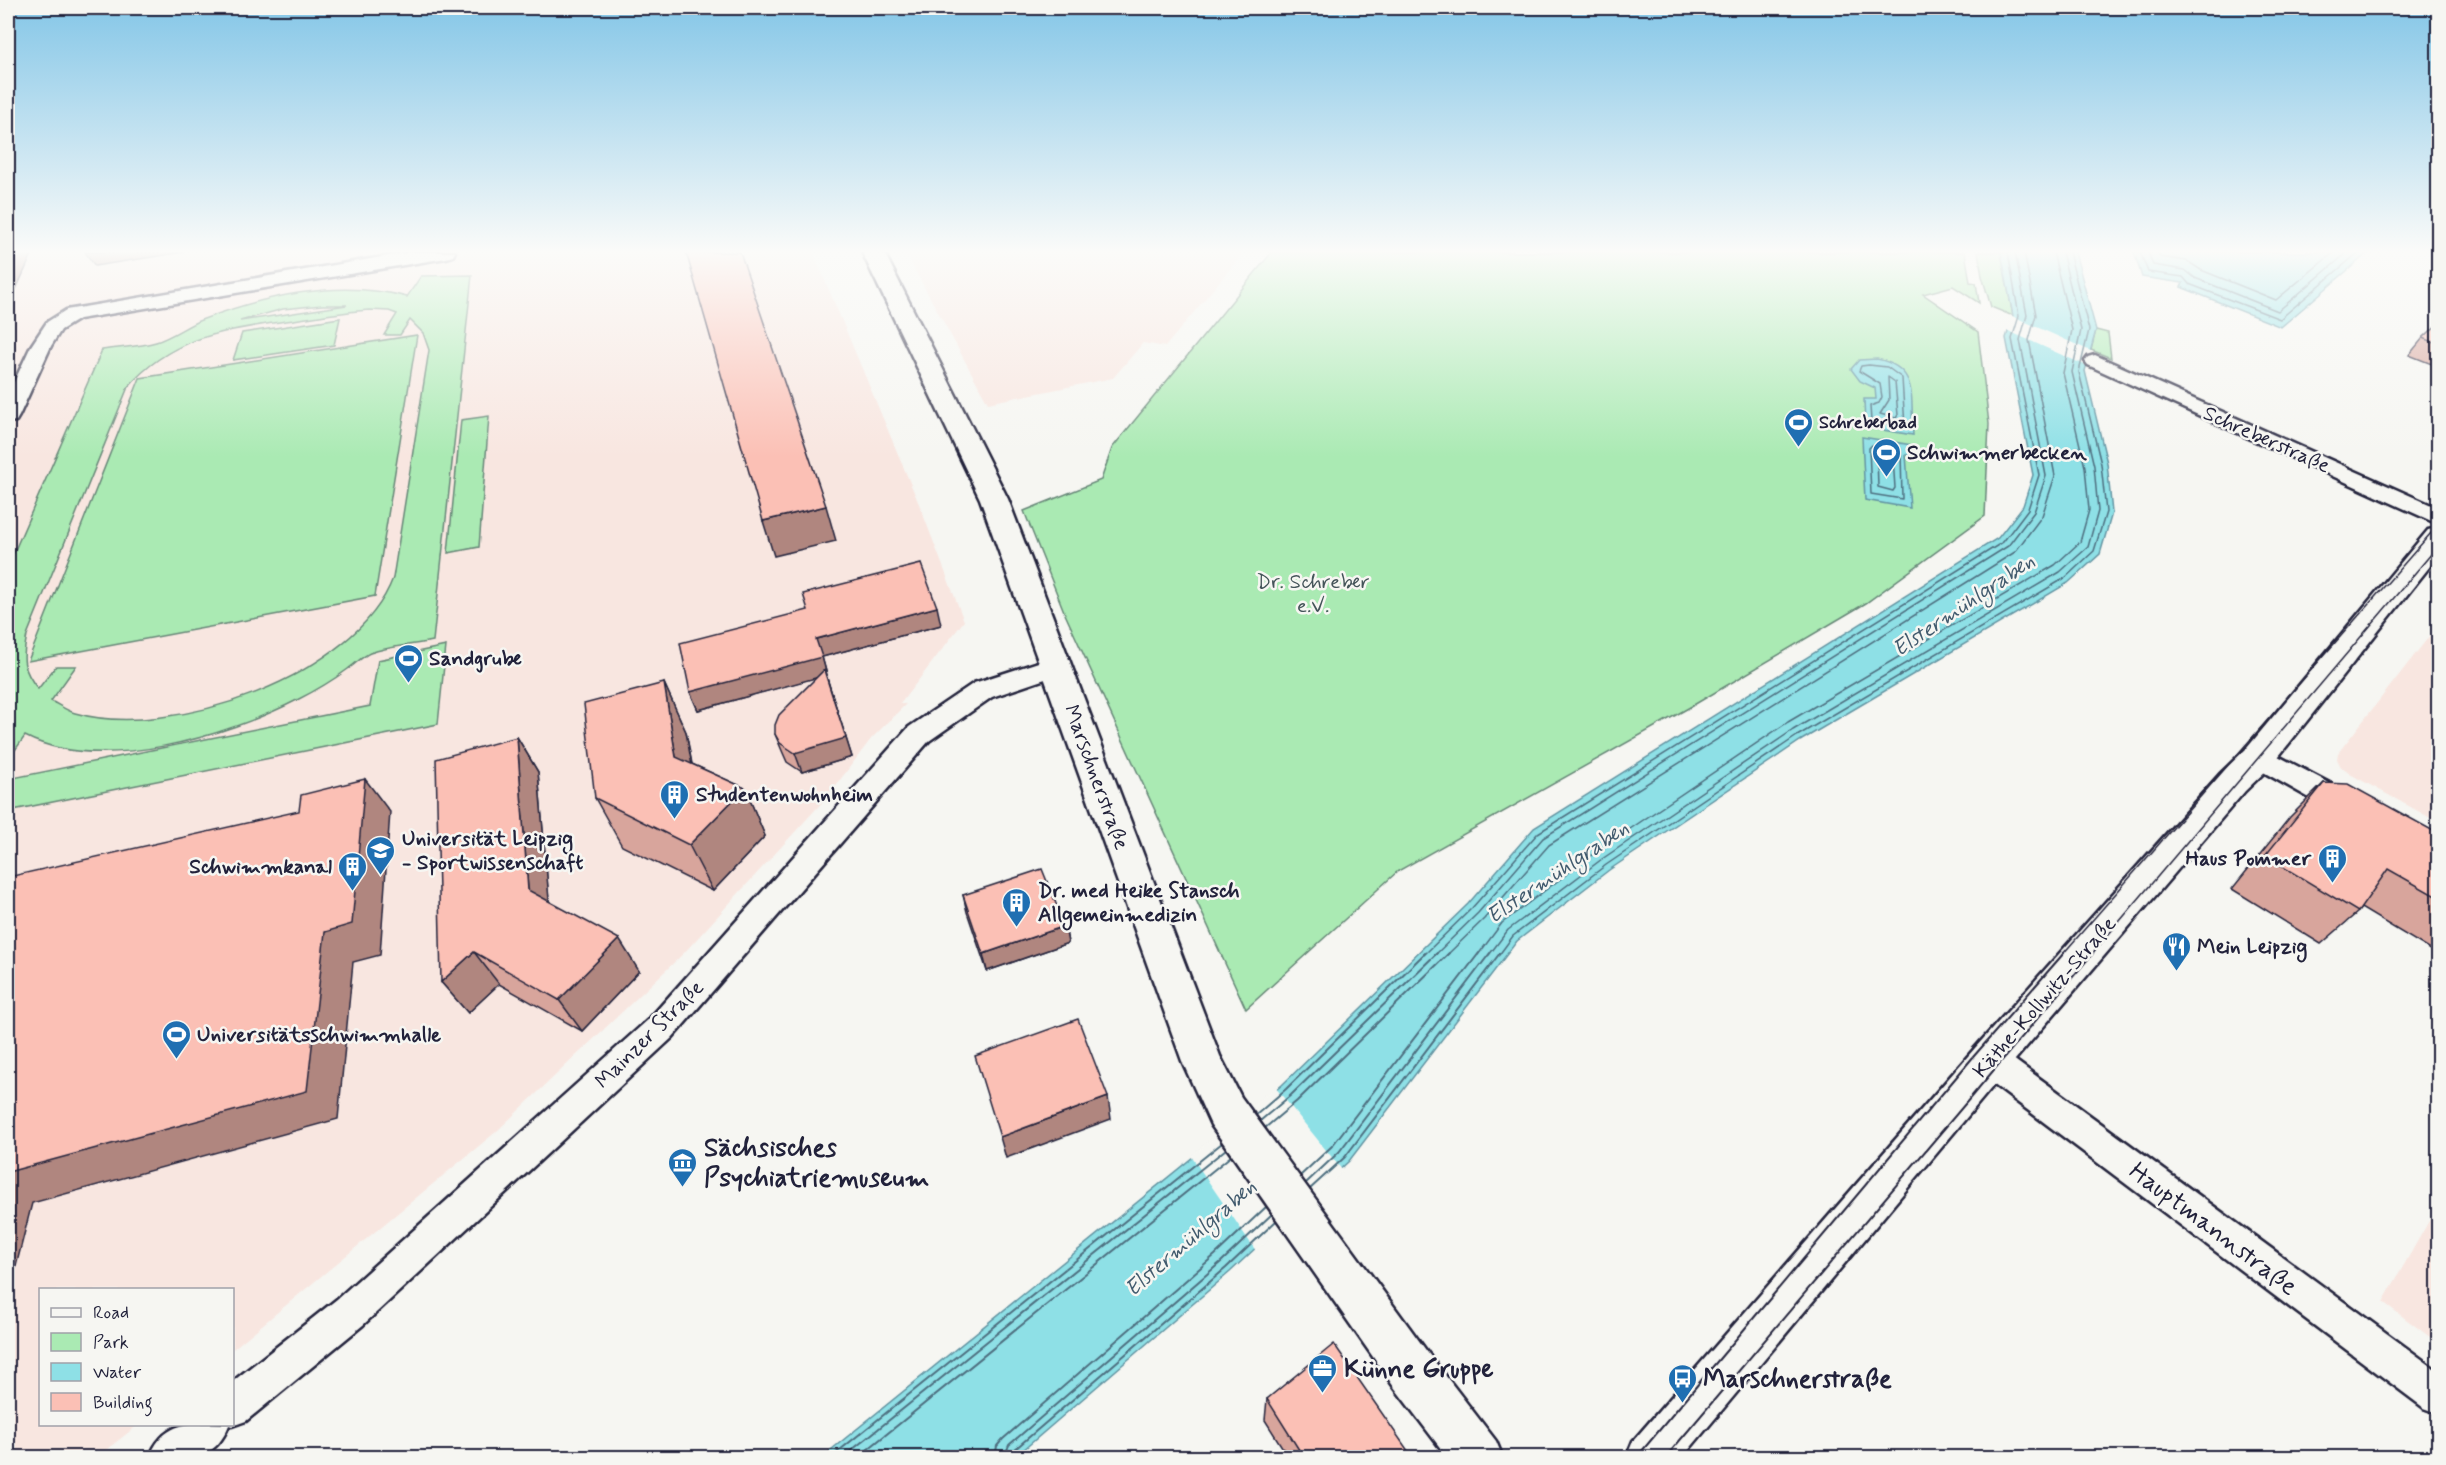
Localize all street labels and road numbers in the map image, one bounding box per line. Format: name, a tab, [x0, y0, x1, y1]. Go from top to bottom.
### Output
street label: Schreberstraße	[2199, 399, 2334, 480]
street label: Marschnerstraße	[1057, 701, 1135, 854]
street label: Käthe-Kollwitz-Straße	[1967, 911, 2123, 1084]
street label: Mainzer Straße	[589, 974, 710, 1095]
street label: Hauptmannstraße	[2122, 1155, 2304, 1304]

